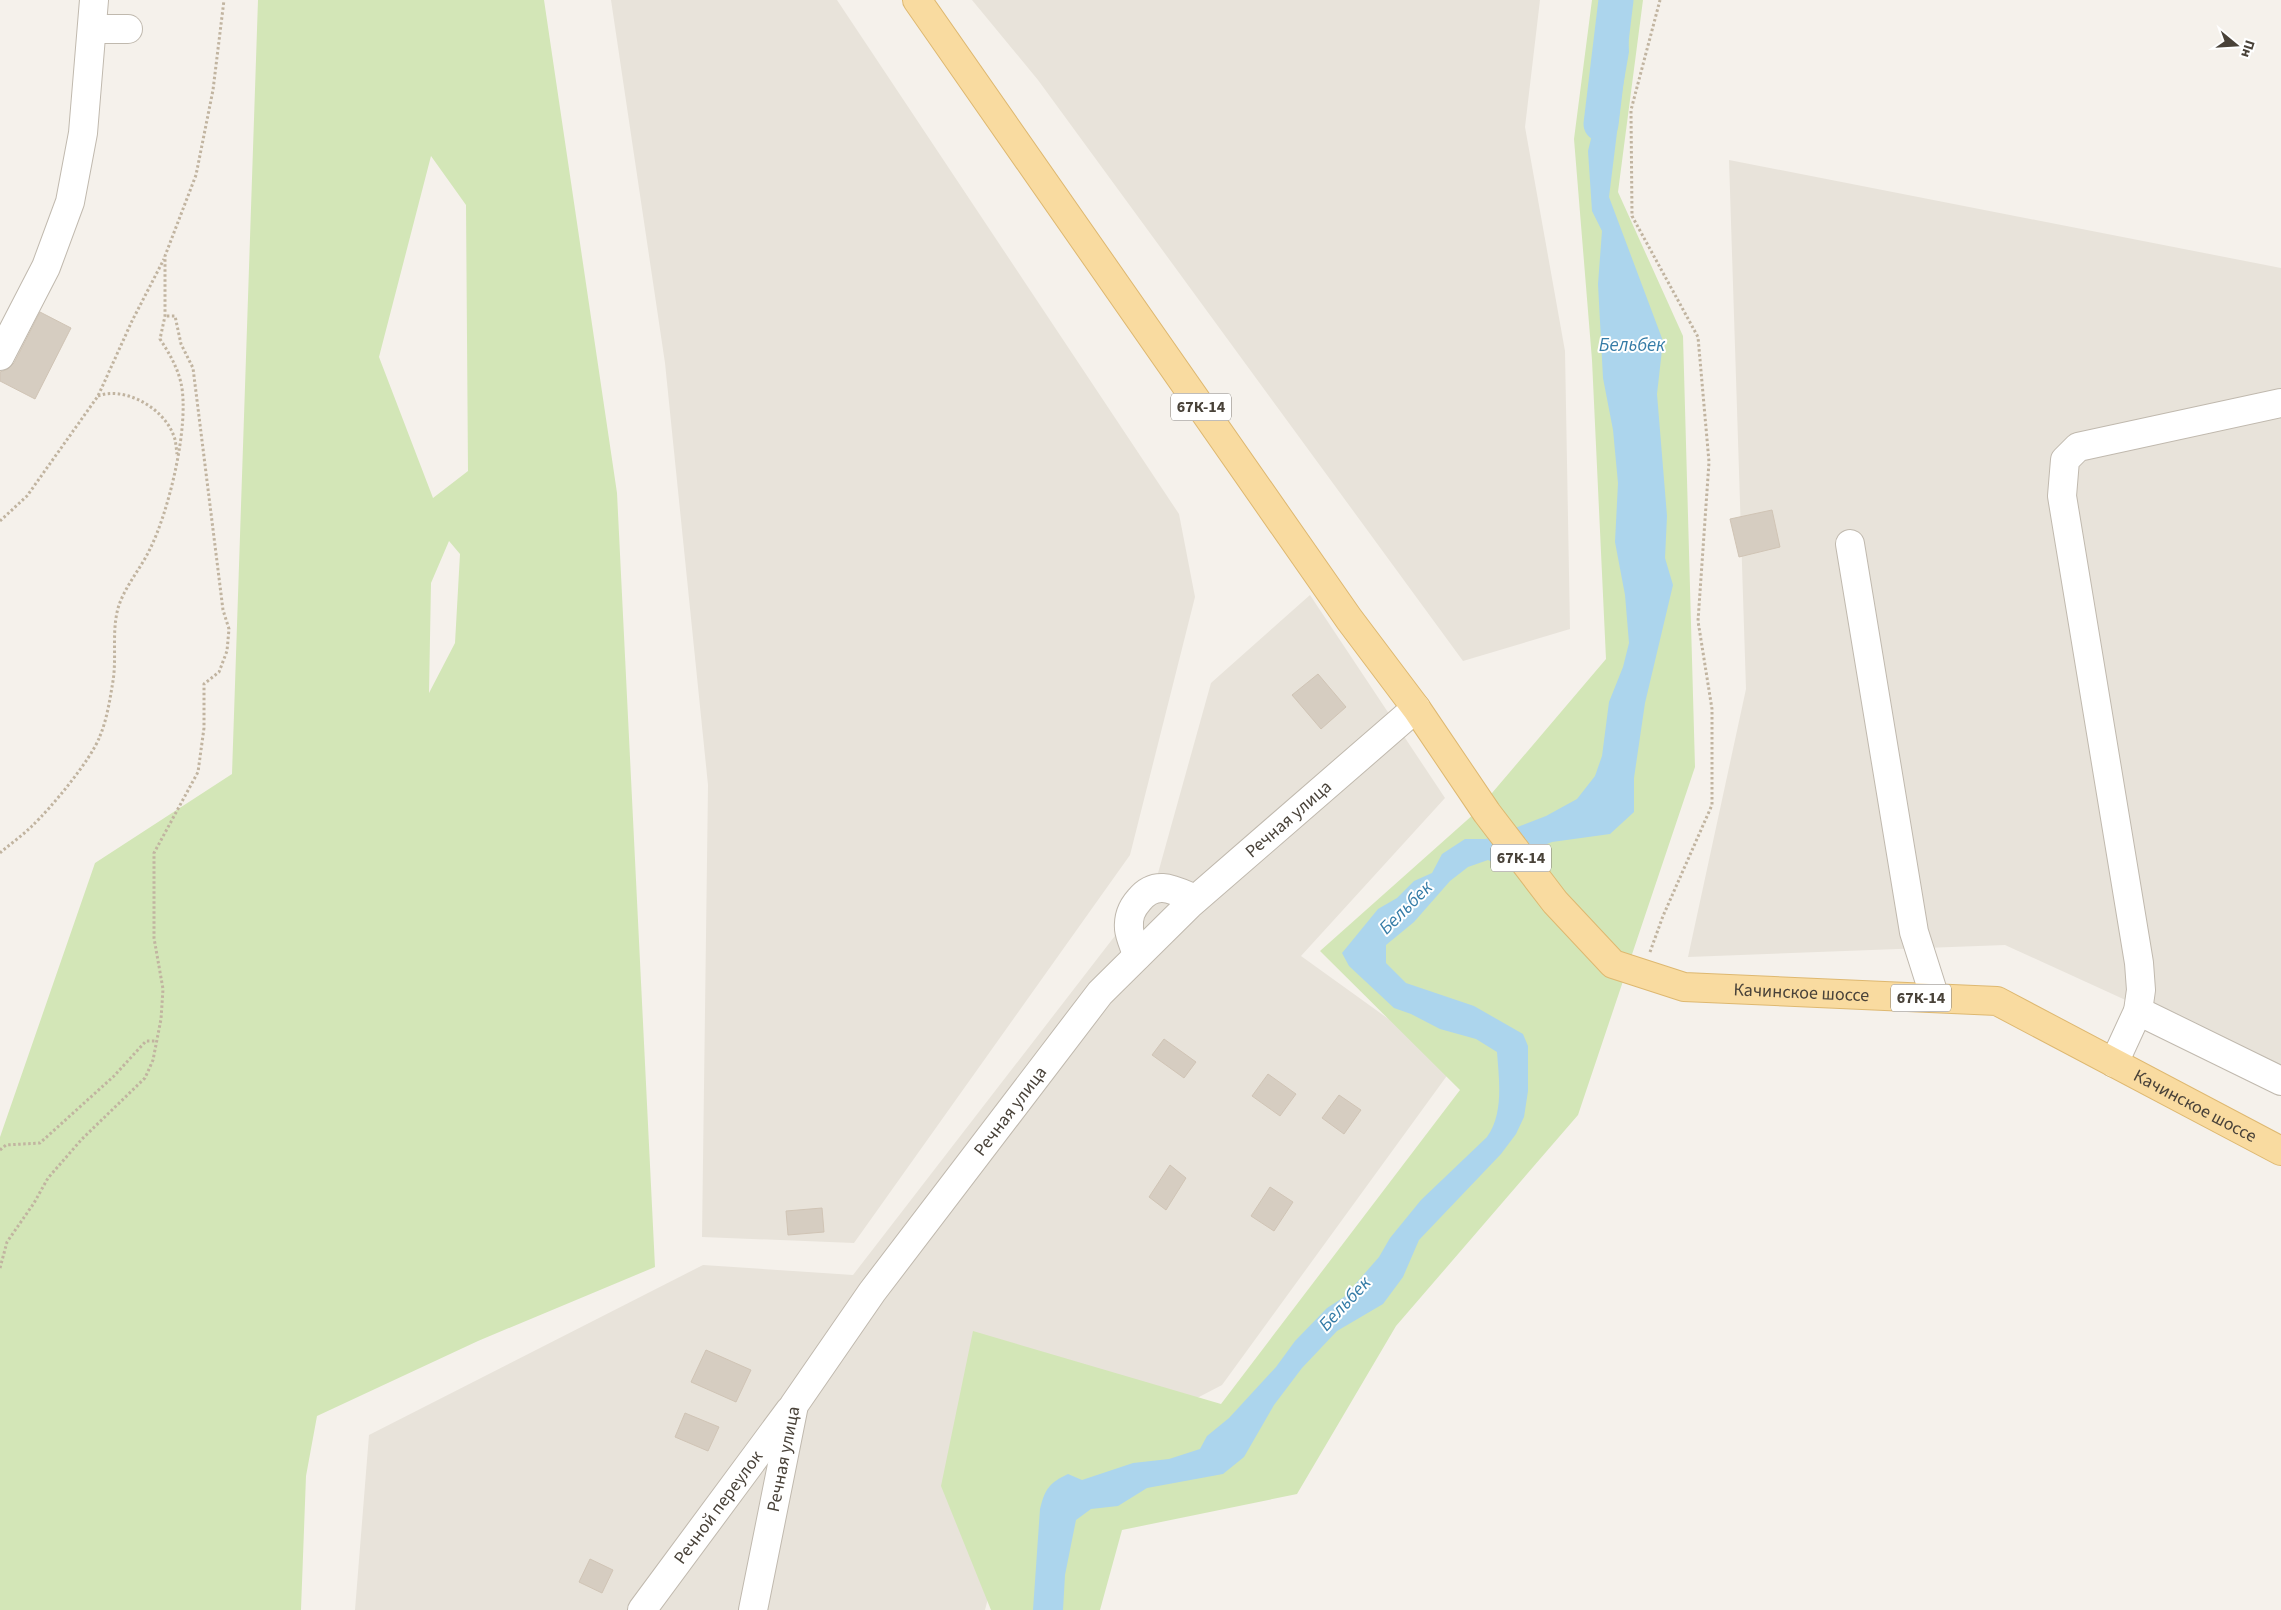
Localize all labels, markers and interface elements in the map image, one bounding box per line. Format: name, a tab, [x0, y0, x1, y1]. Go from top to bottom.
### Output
north arrow	[2211, 20, 2261, 70]
text: Пн	[2235, 37, 2260, 60]
water label: Бельбек	[1599, 332, 1666, 359]
road number: 67К-14	[1171, 394, 1231, 421]
street label: Речная улица	[1240, 774, 1337, 863]
road number: 67К-14	[1491, 844, 1551, 871]
water label: Бельбек	[1373, 874, 1440, 941]
street label: Качинское шоссе	[1733, 977, 1870, 1008]
road number: 67К-14	[1891, 984, 1951, 1011]
street label: Речная улица	[968, 1061, 1052, 1161]
street label: Качинское шоссе	[2129, 1063, 2261, 1149]
water label: Бельбек	[1313, 1270, 1378, 1337]
street label: Речная улица	[760, 1404, 806, 1514]
street label: Речной переулок	[668, 1445, 769, 1569]

